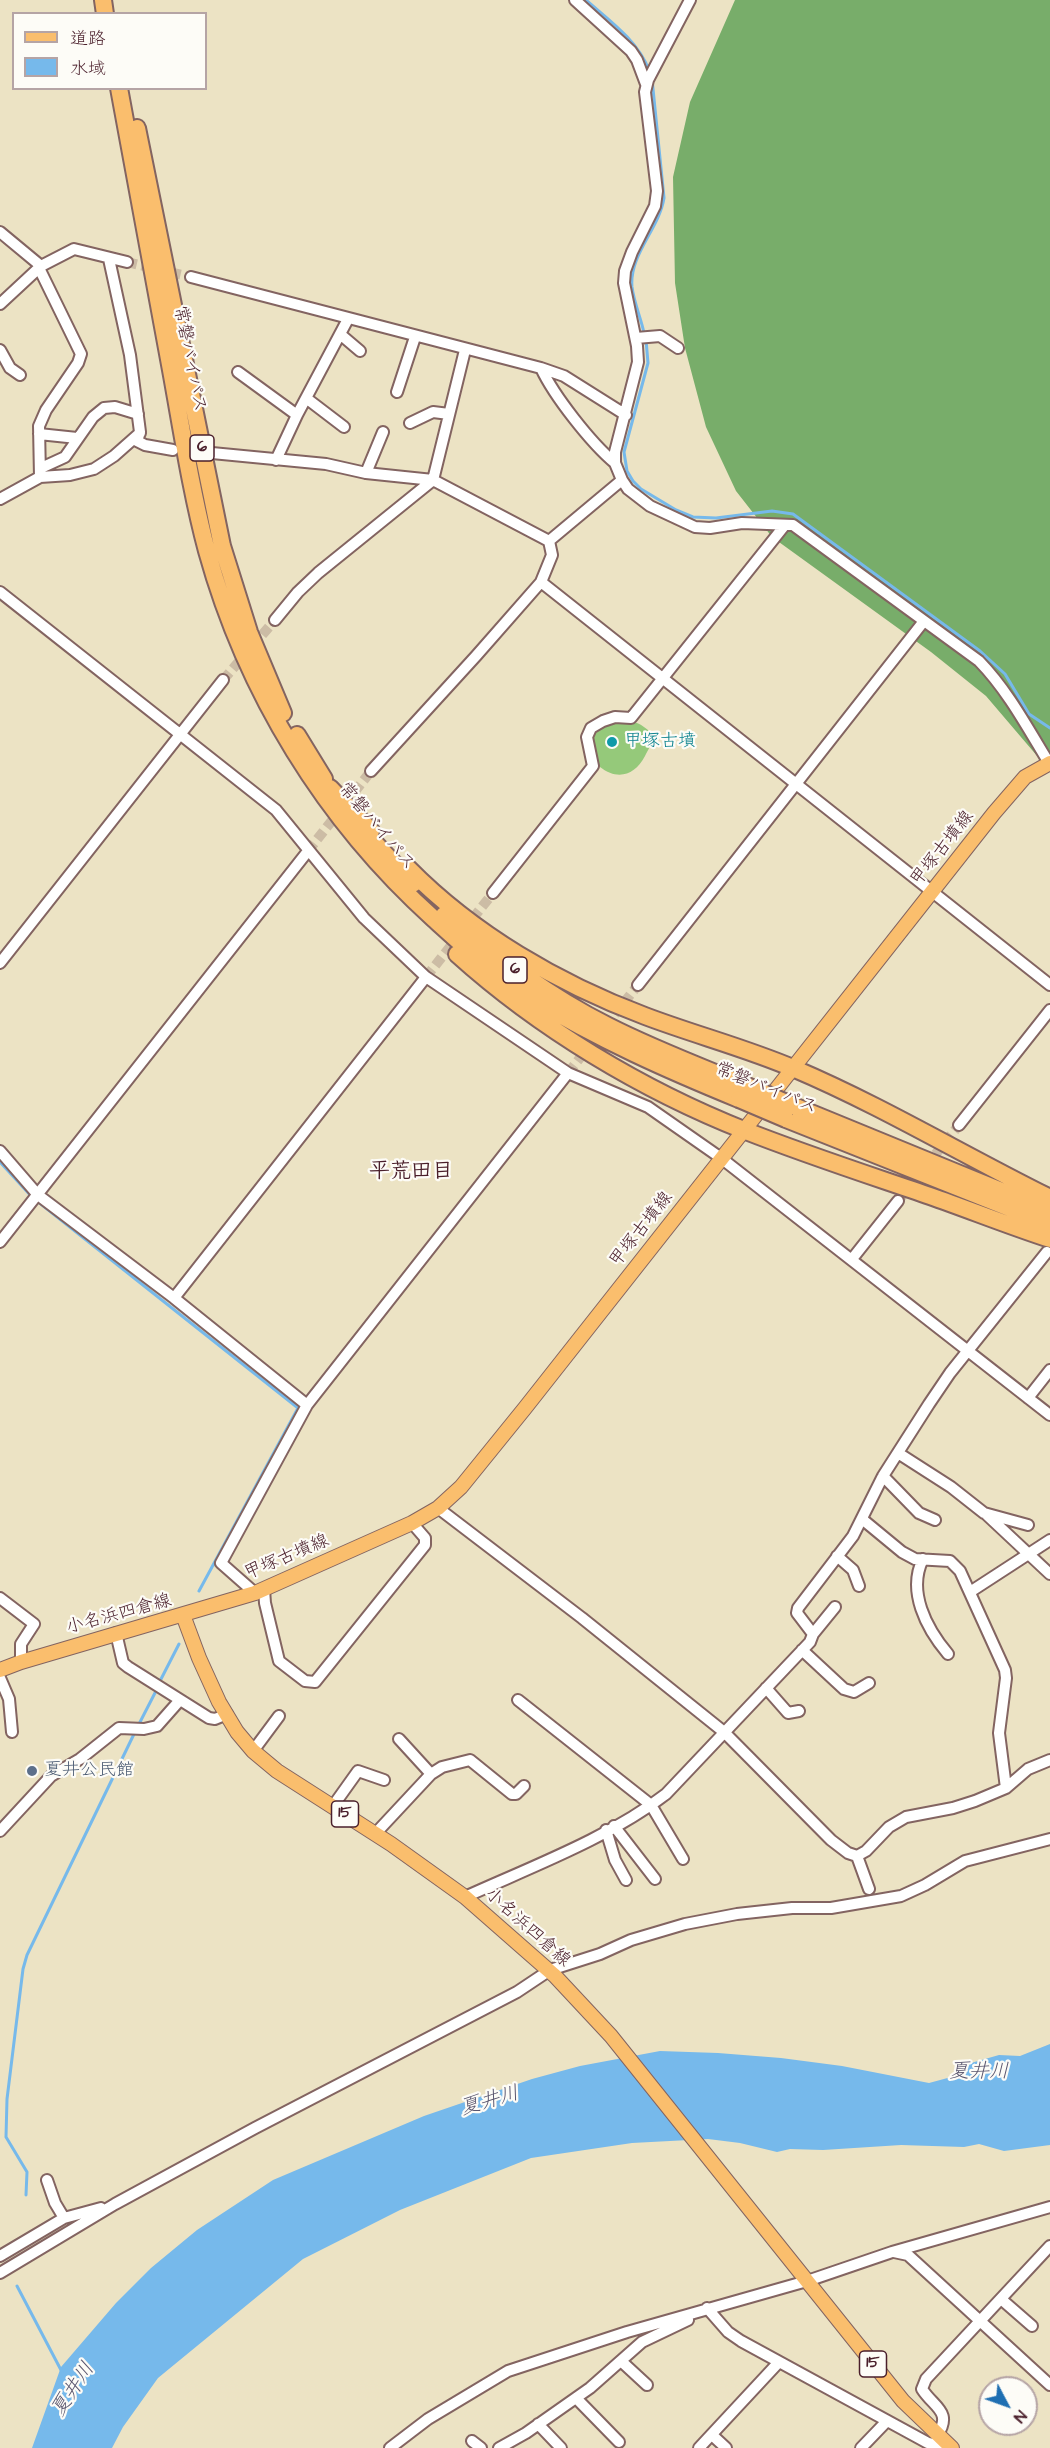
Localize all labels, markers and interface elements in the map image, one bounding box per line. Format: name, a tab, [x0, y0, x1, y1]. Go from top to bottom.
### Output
legend	[12, 12, 207, 90]
text: 道路	[70, 26, 106, 51]
text: 水域	[70, 56, 106, 81]
street label: 常磐バイパス	[168, 304, 210, 414]
road number: 6	[190, 435, 214, 461]
place label: 甲塚古墳	[624, 731, 696, 753]
marker: 甲塚古墳	[605, 735, 619, 749]
street label: 常磐バイパス	[333, 779, 419, 875]
street label: 甲塚古墳線	[907, 807, 979, 891]
road number: 6	[503, 957, 527, 983]
street label: 常磐バイパス	[712, 1059, 820, 1119]
district label: 平荒田目	[369, 1160, 453, 1186]
street label: 甲塚古墳線	[606, 1188, 678, 1272]
street label: 甲塚古墳線	[241, 1530, 333, 1586]
street label: 小名浜四倉線	[64, 1591, 174, 1639]
place label: 夏井公民館	[44, 1760, 134, 1782]
marker: 夏井公民館	[25, 1764, 39, 1778]
road number: 15	[332, 1801, 358, 1827]
street label: 小名浜四倉線	[480, 1884, 574, 1972]
water label: 夏井川	[949, 2061, 1009, 2085]
water label: 夏井川	[458, 2082, 522, 2122]
road number: 15	[860, 2351, 886, 2377]
water label: 夏井川	[47, 2358, 101, 2422]
north arrow	[978, 2376, 1038, 2436]
text: N	[1008, 2405, 1032, 2427]

